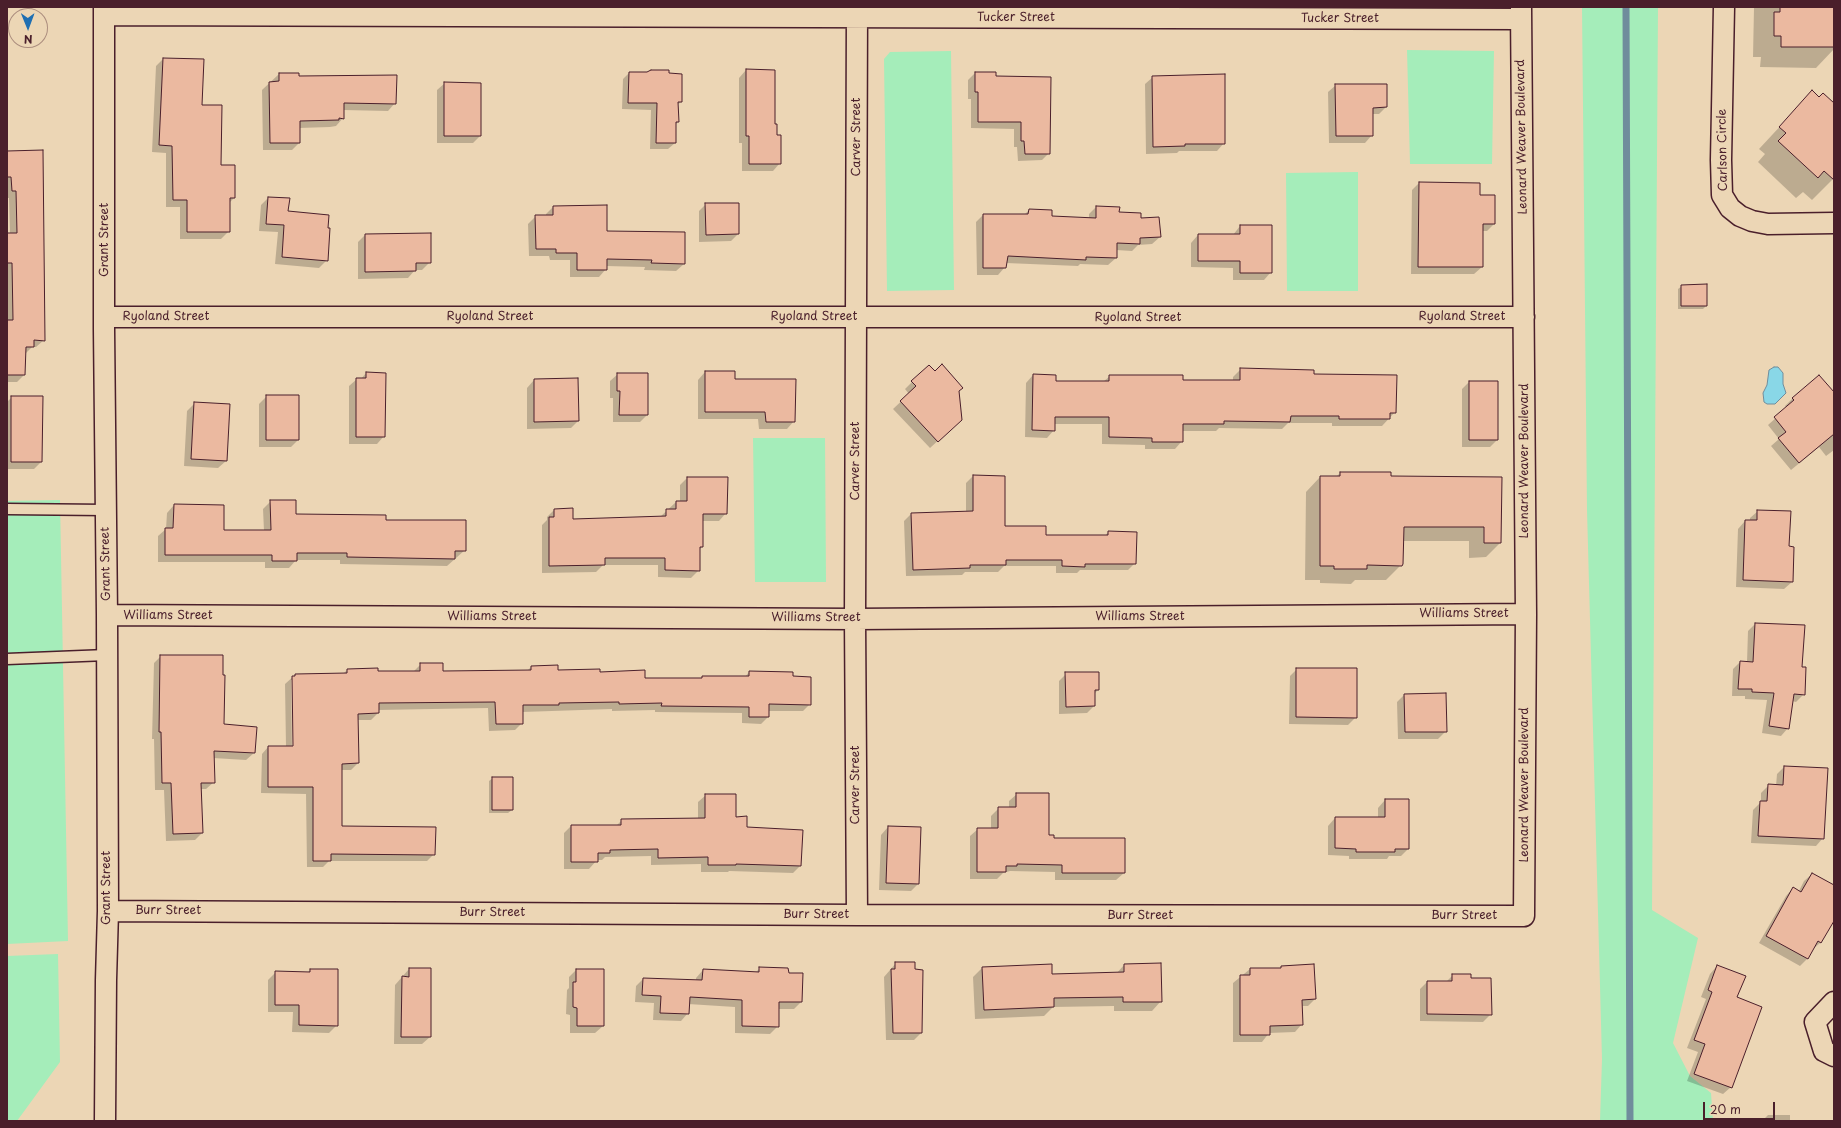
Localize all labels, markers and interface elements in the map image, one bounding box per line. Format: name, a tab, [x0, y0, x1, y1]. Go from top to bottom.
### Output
north arrow	[8, 8, 48, 48]
street label: Tucker Street	[977, 11, 1055, 25]
street label: Tucker Street	[1301, 12, 1379, 26]
text: N	[24, 31, 33, 48]
street label: Leonard Weaver Boulevard	[1513, 59, 1531, 215]
street label: Carver Street	[850, 98, 864, 176]
street label: Carlson Circle	[1715, 109, 1731, 191]
street label: Grant Street	[98, 203, 112, 277]
street label: Ryoland Street	[123, 310, 209, 324]
street label: Ryoland Street	[447, 310, 533, 324]
street label: Ryoland Street	[771, 310, 857, 324]
street label: Ryoland Street	[1419, 310, 1505, 324]
street label: Ryoland Street	[1095, 311, 1181, 325]
street label: Leonard Weaver Boulevard	[1518, 384, 1532, 538]
street label: Carver Street	[849, 422, 863, 500]
street label: Grant Street	[98, 527, 114, 601]
street label: Williams Street	[1419, 607, 1509, 621]
street label: Williams Street	[123, 609, 213, 623]
street label: Williams Street	[447, 610, 537, 624]
street label: Williams Street	[1095, 610, 1185, 624]
street label: Williams Street	[771, 611, 861, 625]
street label: Leonard Weaver Boulevard	[1518, 708, 1532, 862]
street label: Carver Street	[849, 746, 863, 824]
street label: Grant Street	[100, 851, 114, 925]
street label: Burr Street	[135, 904, 201, 918]
street label: Burr Street	[459, 906, 525, 920]
street label: Burr Street	[783, 908, 849, 922]
street label: Burr Street	[1107, 909, 1173, 923]
street label: Burr Street	[1431, 909, 1497, 923]
scale bar	[1705, 1094, 1777, 1120]
text: 20 m	[1710, 1100, 1741, 1118]

